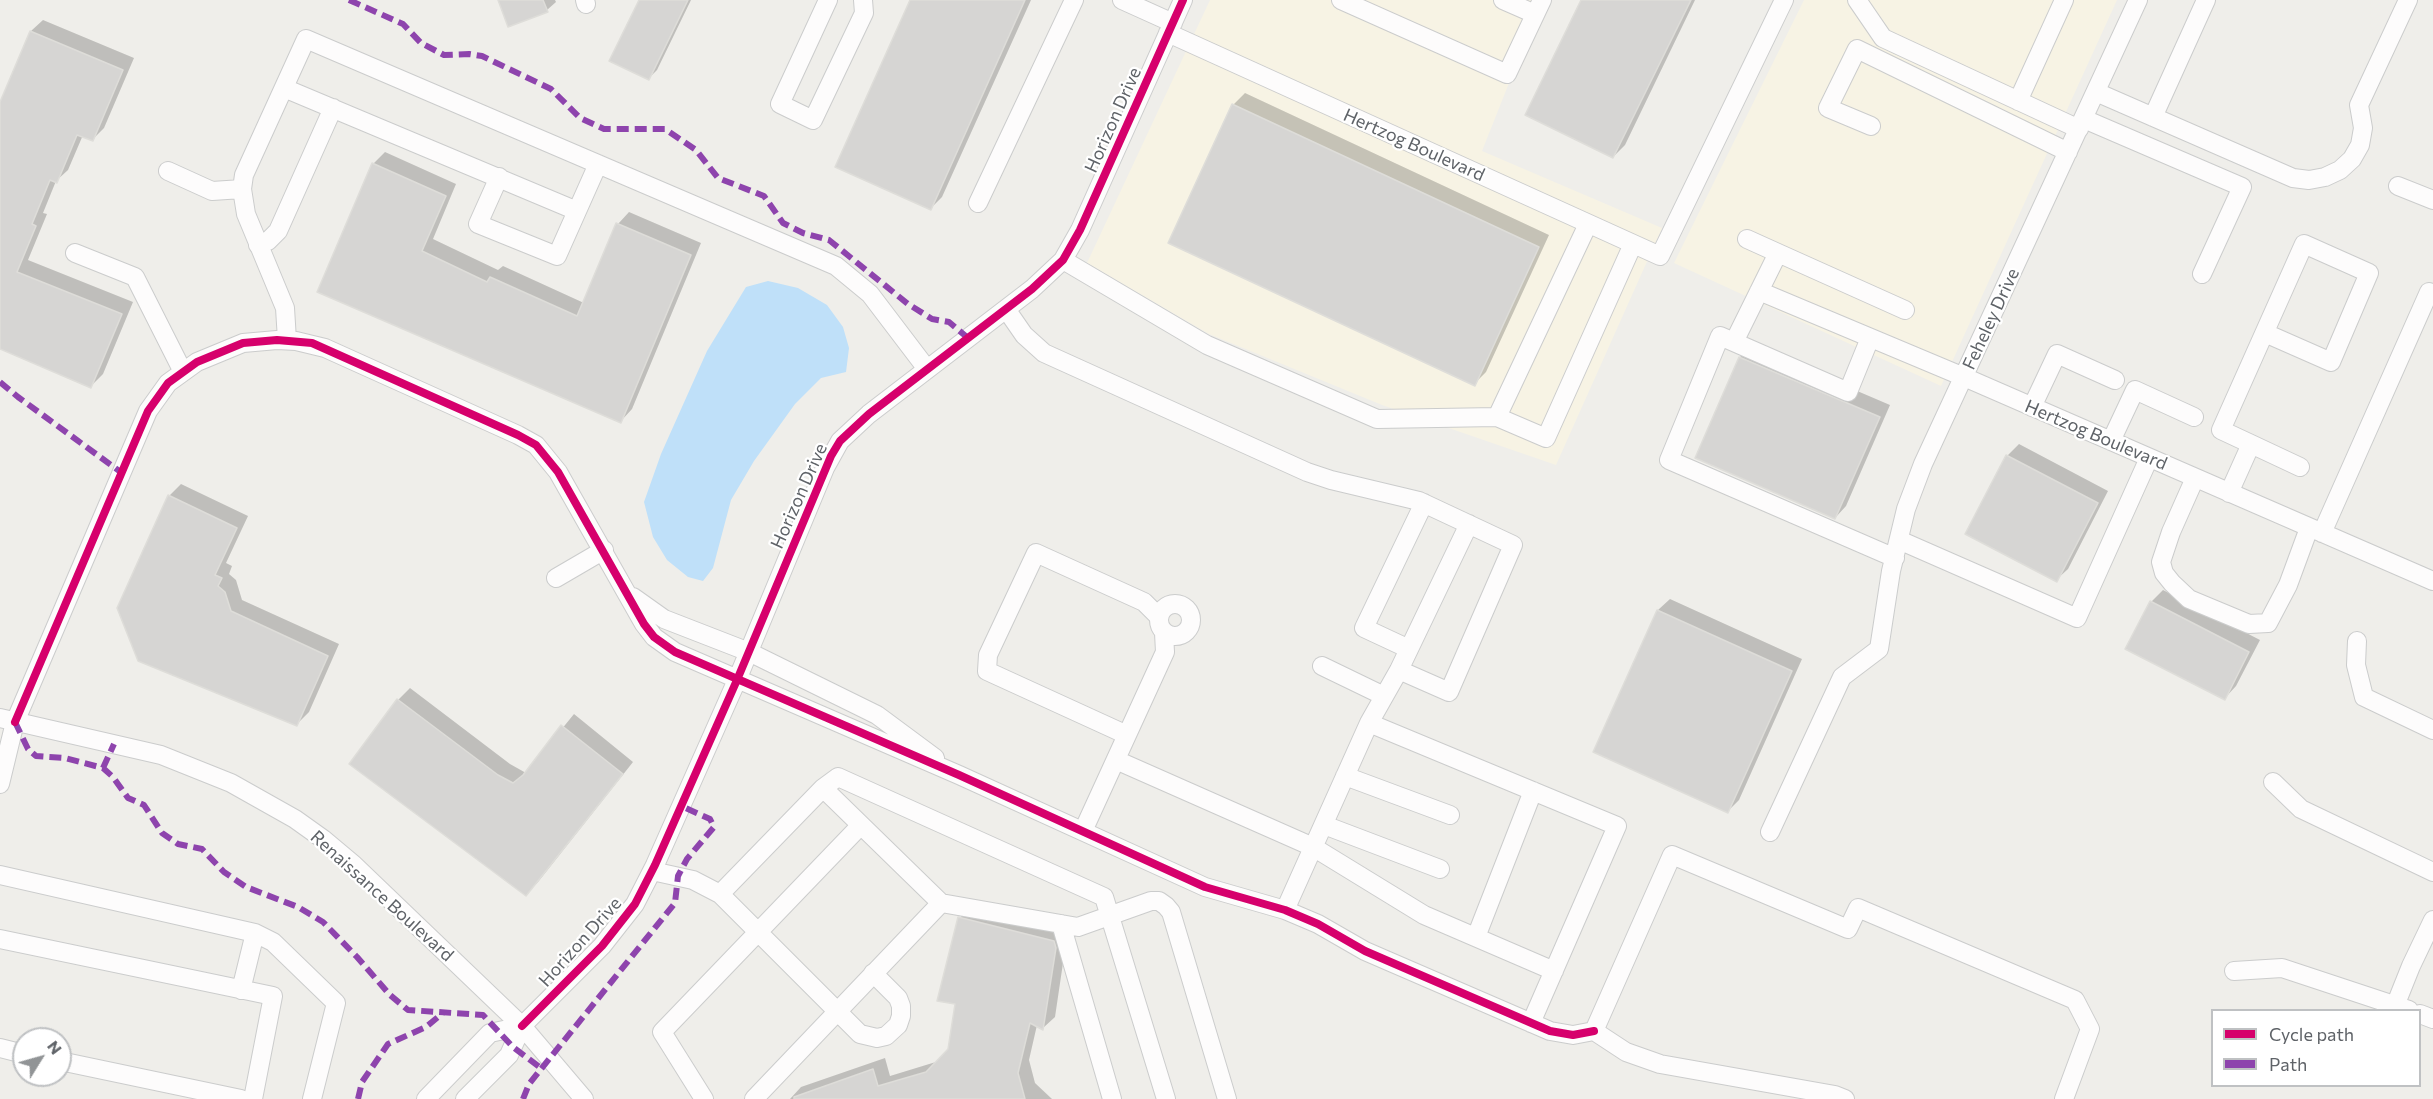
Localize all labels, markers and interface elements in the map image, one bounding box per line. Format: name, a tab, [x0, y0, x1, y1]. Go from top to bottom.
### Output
street label: Horizon Drive	[1080, 64, 1146, 176]
street label: Hertzog Boulevard	[1340, 104, 1488, 186]
street label: Feheley Drive	[1958, 265, 2024, 373]
street label: Hertzog Boulevard	[2022, 395, 2170, 475]
street label: Horizon Drive	[766, 440, 832, 552]
street label: Renaissance Boulevard	[306, 826, 458, 966]
street label: Horizon Drive	[534, 893, 626, 991]
legend	[2211, 1009, 2421, 1087]
text: Cycle path	[2269, 1023, 2354, 1045]
north arrow	[12, 1027, 72, 1087]
text: N	[44, 1037, 66, 1058]
text: Path	[2269, 1053, 2307, 1075]

